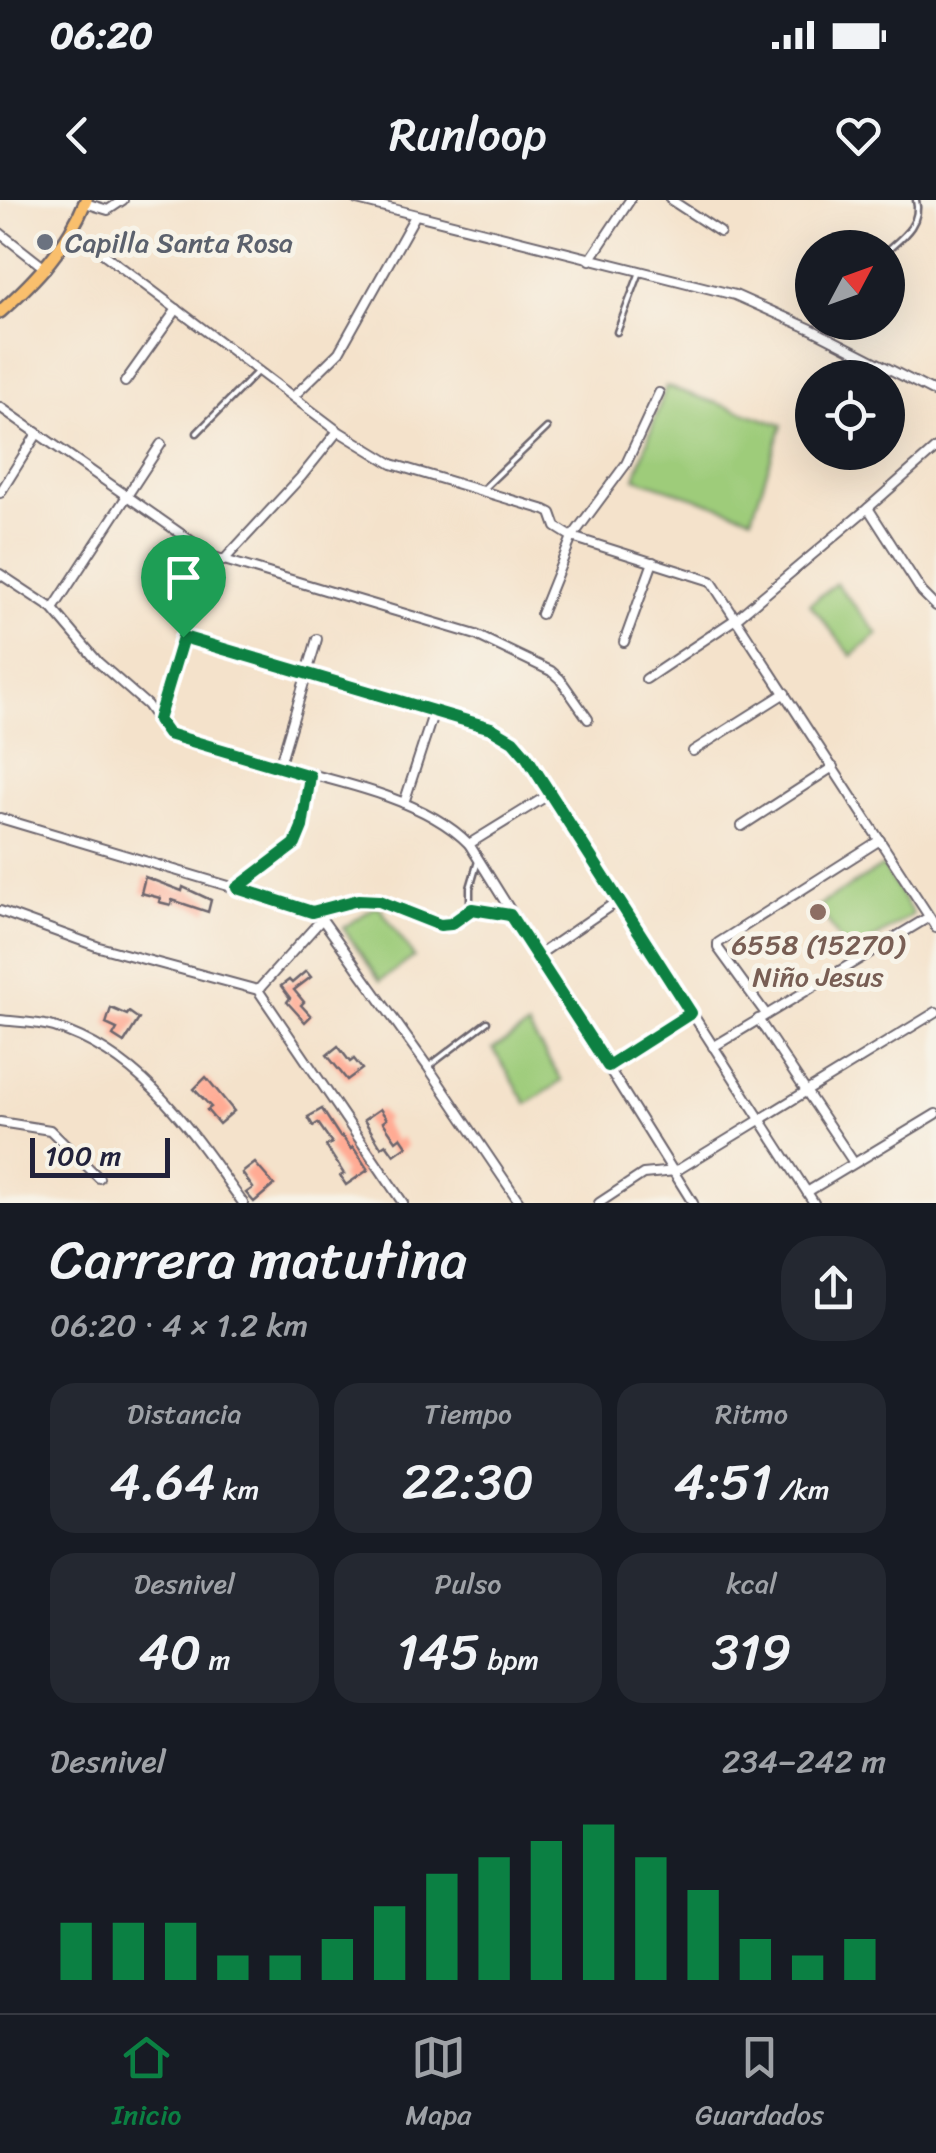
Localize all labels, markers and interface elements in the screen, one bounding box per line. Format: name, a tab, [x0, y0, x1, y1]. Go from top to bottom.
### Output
text: 06:20	[50, 2, 153, 69]
text: Runloop	[389, 95, 547, 175]
icon: back	[50, 108, 105, 163]
icon: heart	[831, 108, 886, 163]
place label: Capilla Santa Rosa	[65, 218, 293, 267]
north arrow	[795, 230, 905, 340]
map controls	[795, 230, 905, 470]
marker: Capilla Santa Rosa	[34, 231, 56, 253]
button: locate	[795, 360, 905, 470]
pin	[141, 535, 226, 638]
icon: arrive	[156, 550, 211, 605]
marker: 6558 (15270) Niño Jesus	[807, 901, 829, 923]
place label: 6558 (15270) Niño Jesus	[731, 920, 906, 1001]
text: 100 m	[45, 1131, 121, 1180]
scale bar	[30, 1133, 170, 1178]
text: Carrera matutina	[50, 1211, 468, 1308]
button: share	[781, 1236, 886, 1341]
text: 06:20 · 4 × 1.2 km	[50, 1297, 308, 1354]
text: Distancia	[127, 1389, 242, 1438]
text: Tiempo	[424, 1389, 512, 1438]
text: Ritmo	[715, 1389, 788, 1438]
text: 4.64	[110, 1438, 216, 1527]
text: 22:30	[402, 1438, 534, 1527]
text: 4:51	[674, 1438, 772, 1527]
text: km	[216, 1465, 259, 1514]
text: /km	[772, 1465, 830, 1514]
text: Desnivel	[134, 1559, 235, 1608]
text: Pulso	[434, 1559, 502, 1608]
text: kcal	[726, 1559, 777, 1608]
text: 40	[139, 1608, 201, 1697]
text: 145	[397, 1608, 480, 1697]
text: 319	[712, 1608, 791, 1697]
text: m	[201, 1635, 230, 1684]
text: bpm	[480, 1635, 539, 1684]
text: Desnivel	[50, 1733, 166, 1790]
text: 234–242 m	[722, 1733, 886, 1790]
tab: Inicio	[112, 2030, 181, 2139]
tab: Mapa	[406, 2030, 471, 2139]
tab: Guardados	[695, 2030, 824, 2139]

